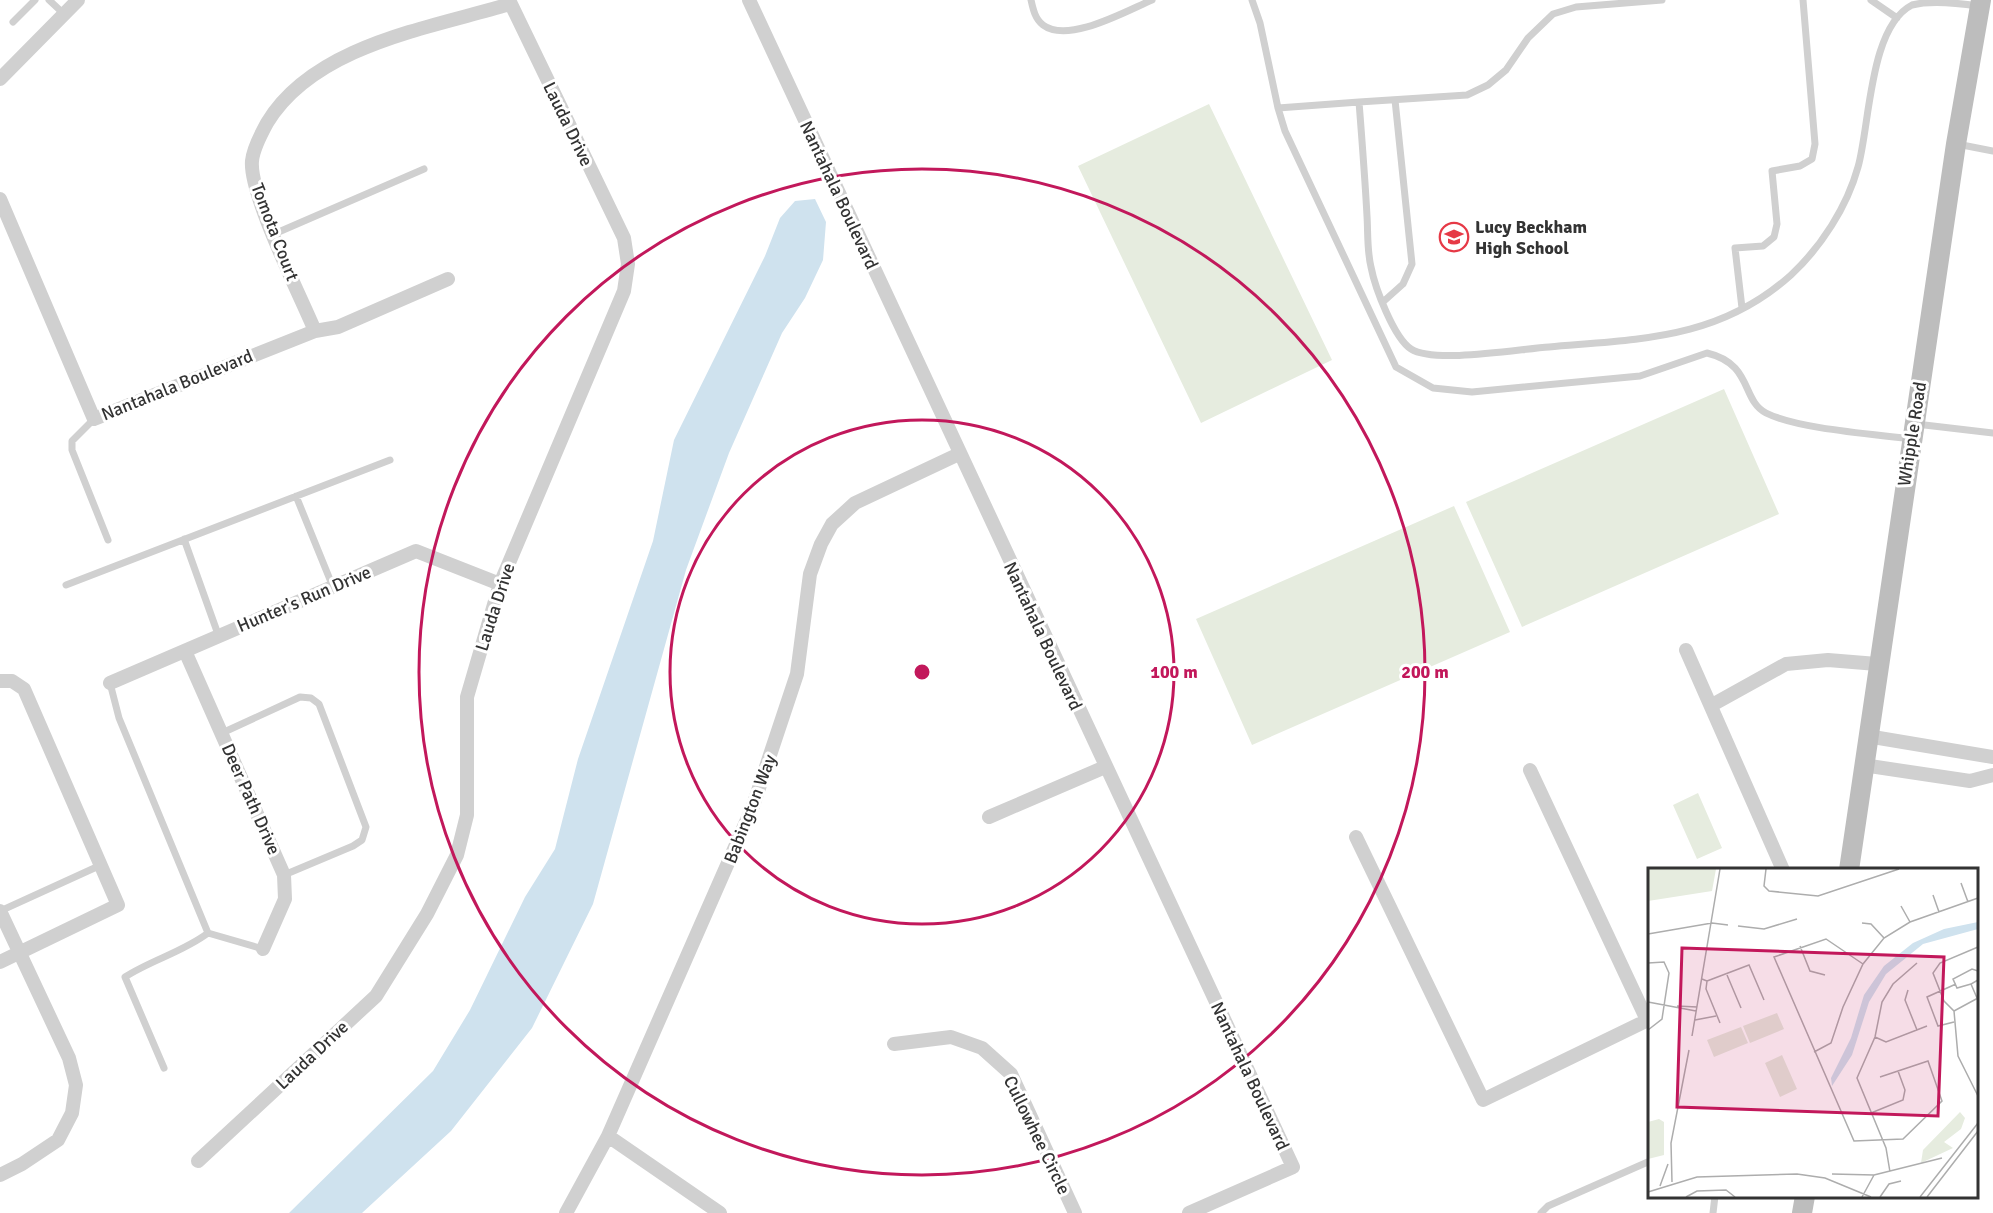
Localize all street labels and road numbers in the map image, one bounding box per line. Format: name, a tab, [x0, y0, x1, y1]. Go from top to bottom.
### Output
street label: Lauda Drive	[538, 78, 598, 170]
street label: Nantahala Boulevard	[795, 117, 883, 273]
street label: Tomota Court	[246, 180, 304, 284]
street label: Nantahala Boulevard	[98, 345, 256, 425]
street label: Whipple Road	[1893, 380, 1931, 488]
street label: Nantahala Boulevard	[999, 558, 1087, 714]
street label: Lauda Drive	[470, 560, 520, 654]
street label: Hunter's Run Drive	[234, 561, 374, 637]
street label: Deer Path Drive	[217, 740, 285, 858]
street label: Babington Way	[719, 751, 781, 867]
street label: Nantahala Boulevard	[1206, 998, 1294, 1154]
street label: Lauda Drive	[271, 1016, 353, 1094]
street label: Cullowhee Circle	[999, 1072, 1075, 1198]

